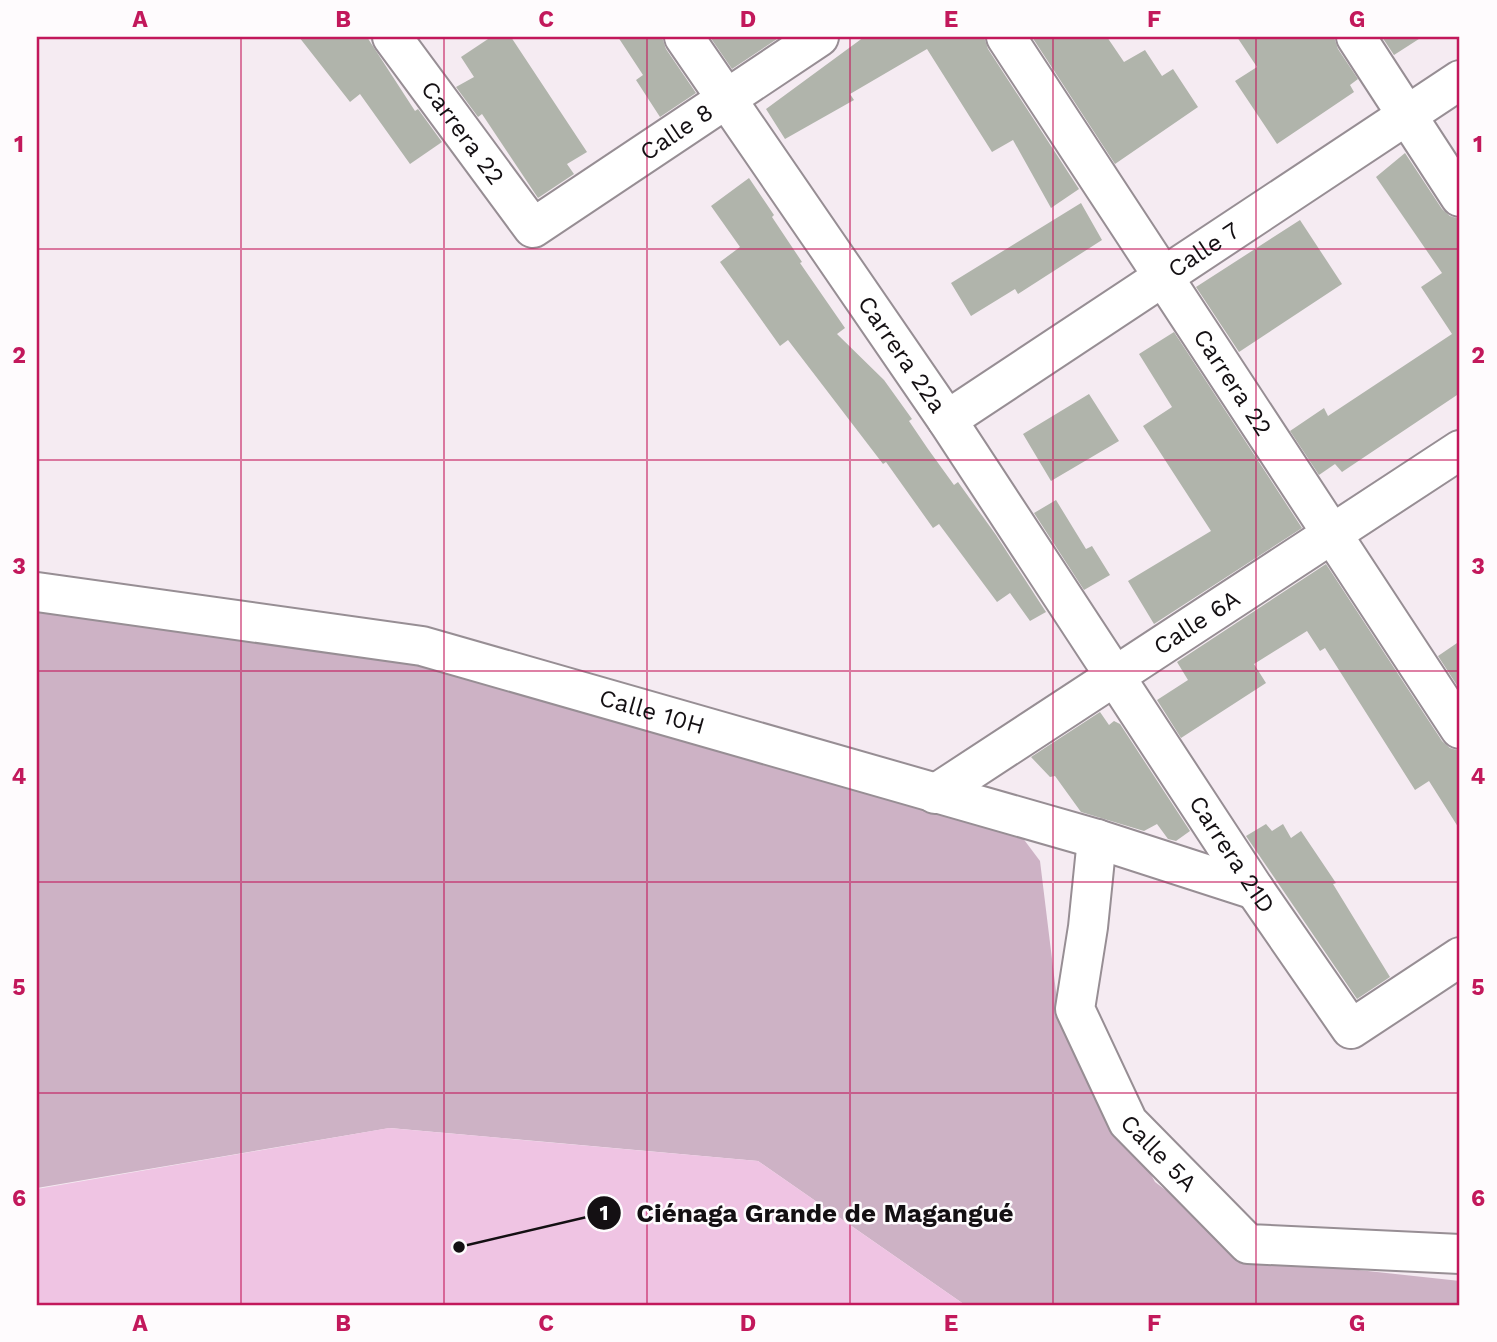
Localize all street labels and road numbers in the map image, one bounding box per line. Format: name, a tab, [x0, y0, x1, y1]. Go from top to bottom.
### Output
street label: Carrera 22	[415, 75, 510, 190]
street label: Calle 8	[635, 98, 718, 166]
street label: Calle 7	[1163, 216, 1245, 283]
street label: Carrera 22a	[852, 291, 952, 418]
street label: Carrera 22	[1187, 324, 1278, 441]
street label: Calle 6A	[1148, 584, 1245, 661]
street label: Calle 10H	[596, 683, 708, 740]
street label: Carrera 21D	[1183, 790, 1281, 918]
street label: Calle 5A	[1115, 1109, 1203, 1198]

